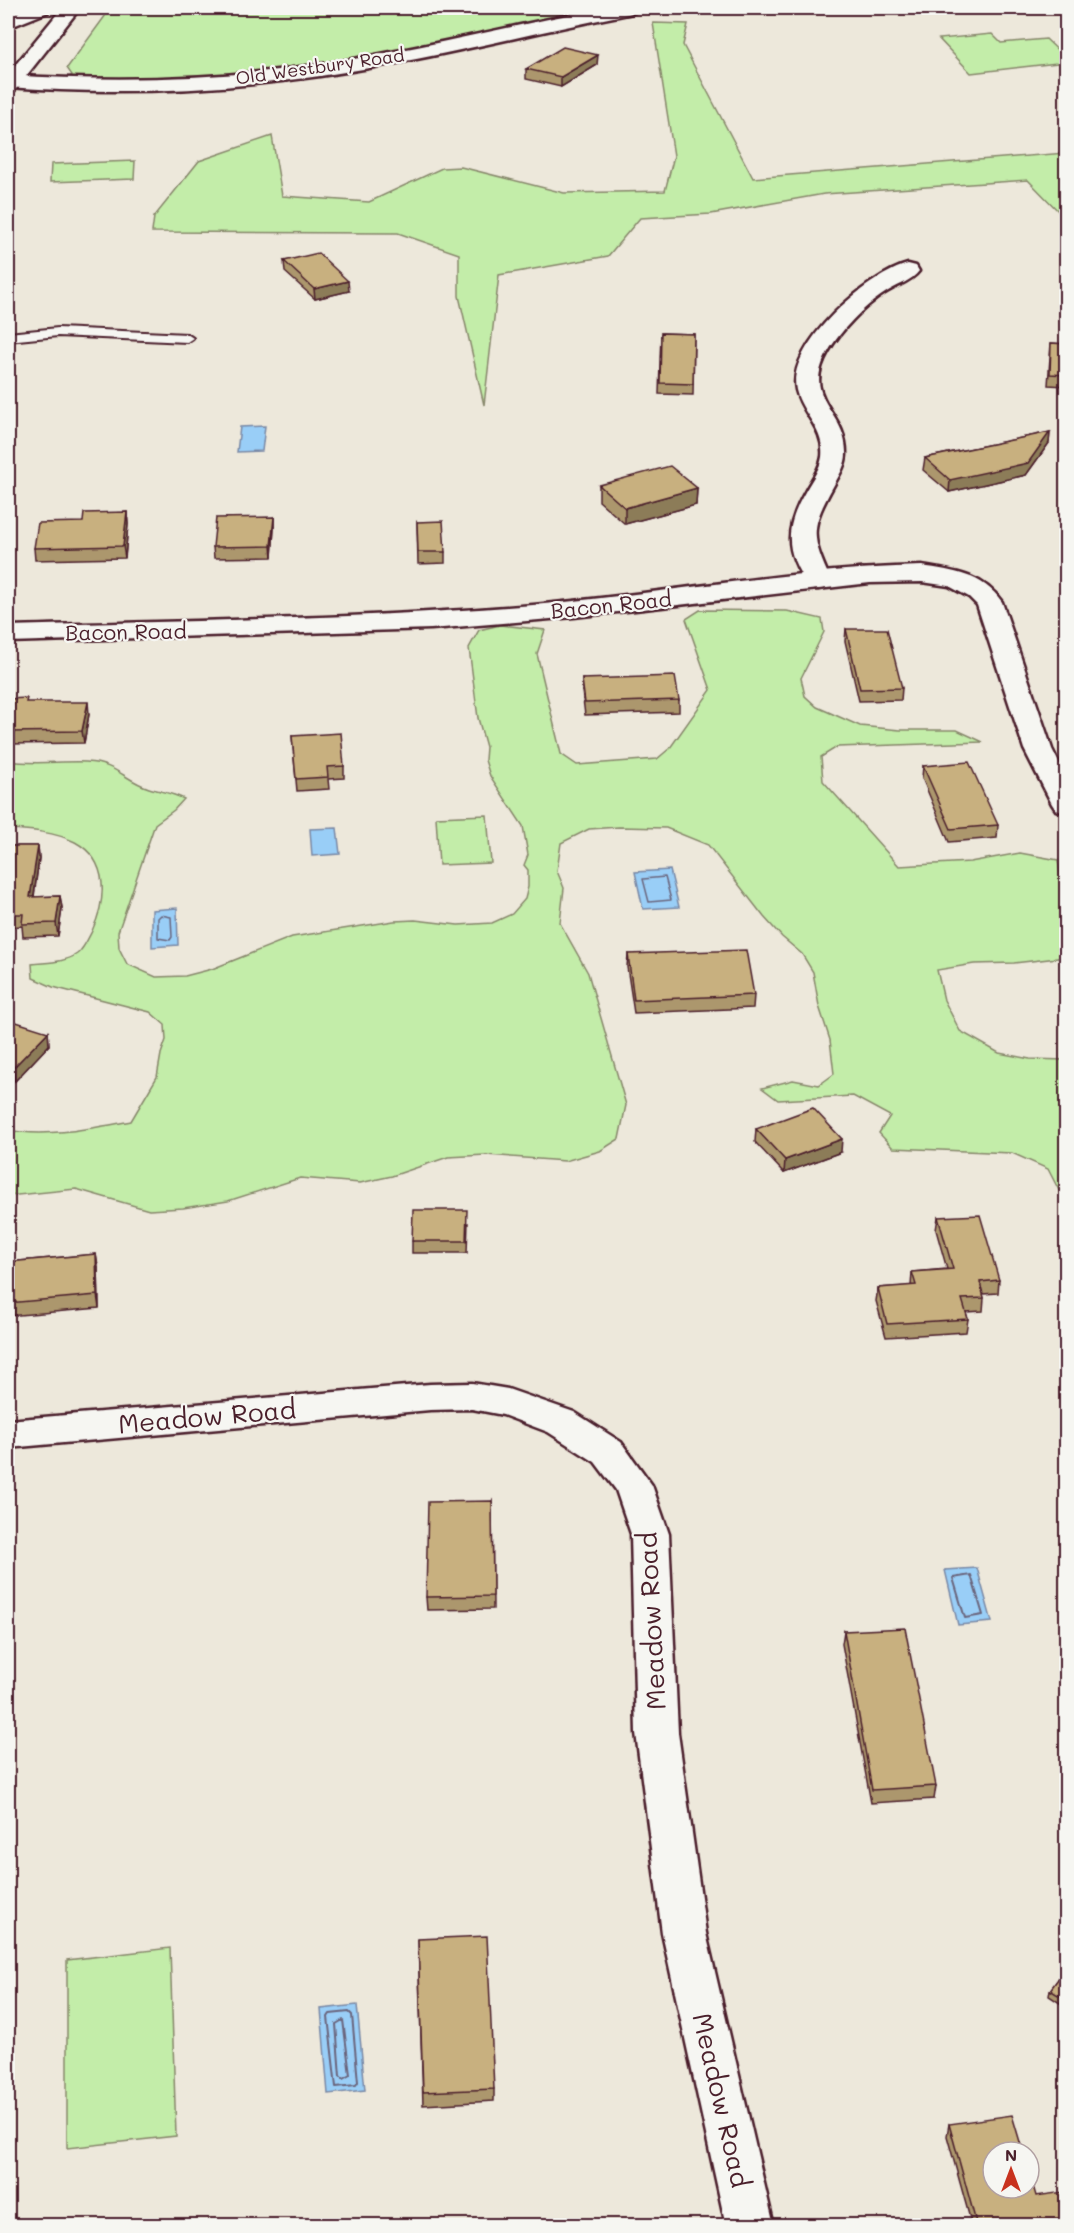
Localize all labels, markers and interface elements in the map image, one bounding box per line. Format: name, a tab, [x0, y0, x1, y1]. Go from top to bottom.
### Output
street label: Old Westbury Road	[234, 42, 406, 90]
street label: Bacon Road	[549, 584, 673, 624]
street label: Bacon Road	[65, 616, 187, 646]
street label: Meadow Road	[117, 1391, 297, 1441]
street label: Meadow Road	[629, 1531, 673, 1711]
street label: Meadow Road	[685, 2009, 759, 2191]
north arrow	[981, 2140, 1041, 2200]
text: N	[1005, 2144, 1017, 2165]

